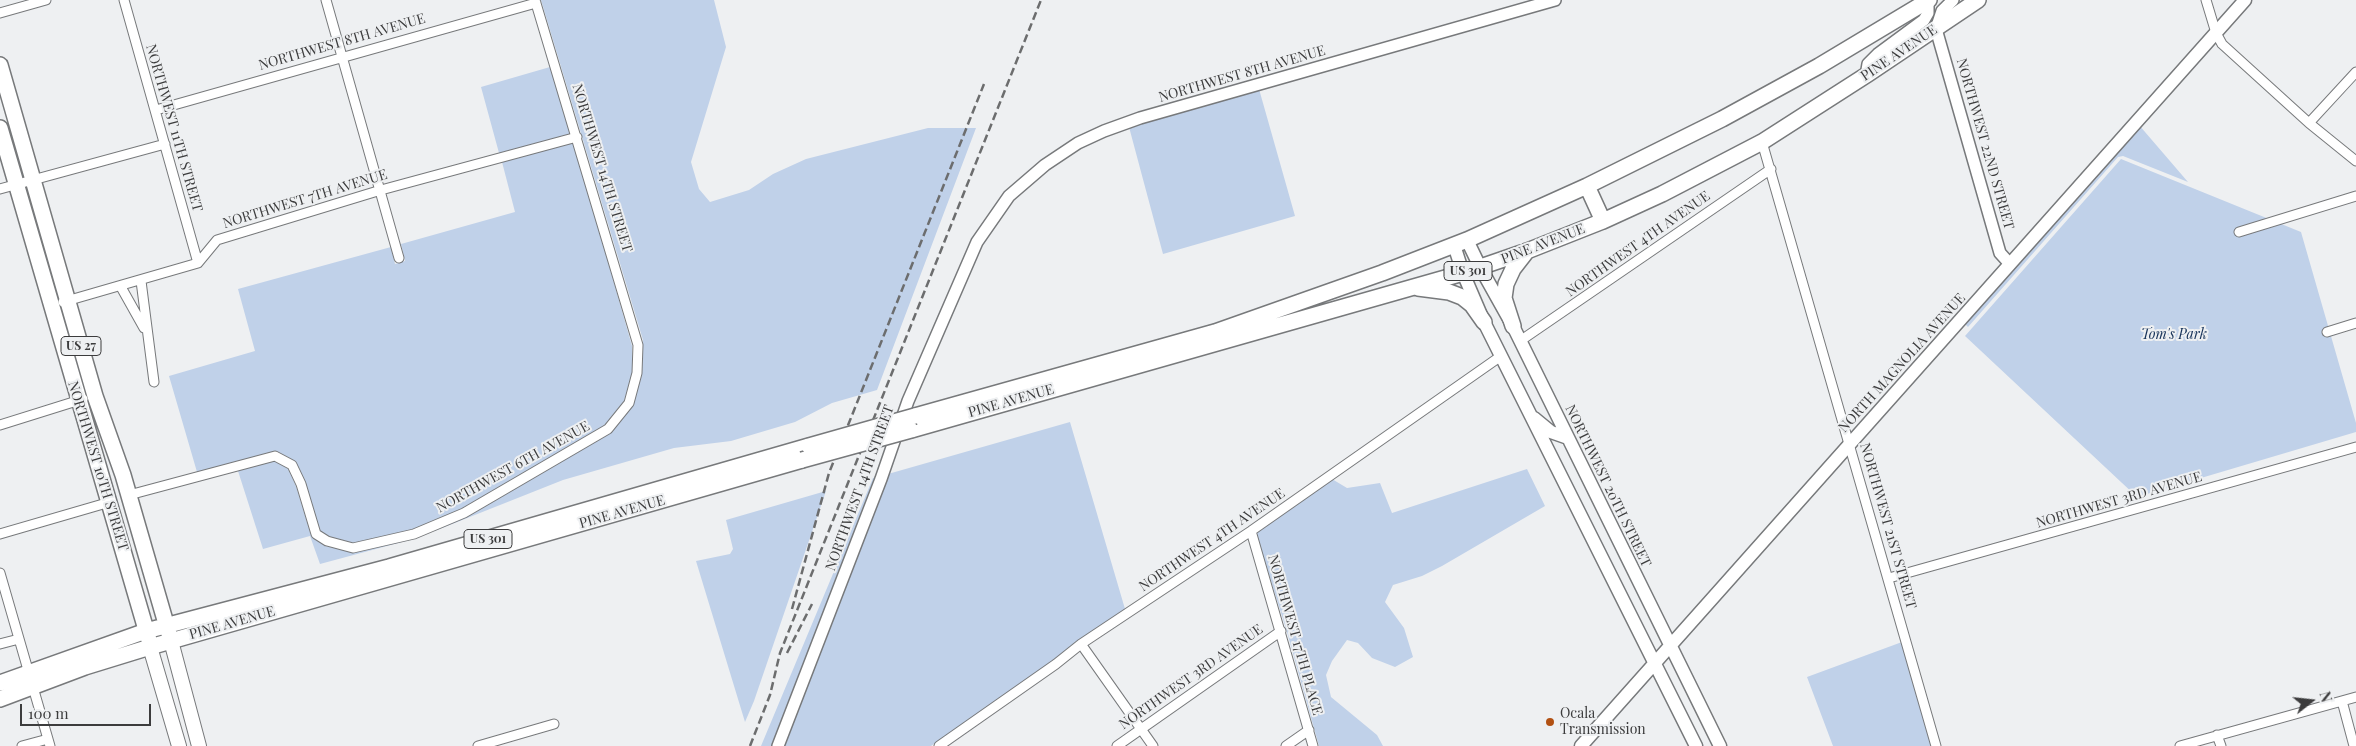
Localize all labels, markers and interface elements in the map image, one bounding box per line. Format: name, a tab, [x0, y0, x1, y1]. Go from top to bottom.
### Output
street label: NORTHWEST 8TH AVENUE	[257, 10, 427, 74]
street label: PINE AVENUE	[1858, 21, 1940, 85]
street label: NORTHWEST 11TH STREET	[142, 42, 206, 214]
street label: NORTHWEST 8TH AVENUE	[1157, 42, 1327, 106]
street label: NORTHWEST 22ND STREET	[1953, 57, 2017, 231]
street label: NORTHWEST 14TH STREET	[568, 82, 636, 254]
street label: NORTHWEST 7TH AVENUE	[221, 166, 389, 232]
street label: NORTHWEST 4TH AVENUE	[1563, 188, 1713, 300]
street label: PINE AVENUE	[1499, 220, 1587, 268]
road number: US 301	[1444, 262, 1492, 280]
street label: NORTH MAGNOLIA AVENUE	[1835, 290, 1969, 436]
park label: Tom's Park	[2141, 327, 2207, 343]
road number: US 27	[61, 336, 101, 356]
street label: NORTHWEST 10TH STREET	[64, 379, 132, 553]
street label: PINE AVENUE	[966, 381, 1056, 421]
street label: NORTHWEST 20TH STREET	[1561, 402, 1655, 570]
street label: NORTHWEST 14TH STREET	[822, 403, 898, 573]
street label: NORTHWEST 6TH AVENUE	[433, 418, 593, 516]
street label: NORTHWEST 21ST STREET	[1856, 441, 1920, 611]
street label: NORTHWEST 3RD AVENUE	[2034, 468, 2204, 532]
street label: NORTHWEST 4TH AVENUE	[1136, 485, 1288, 595]
street label: PINE AVENUE	[577, 492, 667, 532]
road number: US 301	[464, 530, 512, 548]
street label: NORTHWEST 17TH PLACE	[1264, 553, 1326, 717]
street label: PINE AVENUE	[187, 603, 277, 643]
street label: NORTHWEST 3RD AVENUE	[1116, 621, 1266, 733]
north arrow	[2286, 676, 2336, 726]
text: N	[2315, 689, 2336, 704]
scale bar	[22, 694, 154, 726]
text: 100 m	[28, 703, 69, 723]
place label: Ocala Transmission	[1560, 706, 1646, 739]
marker: Ocala Transmission	[1544, 716, 1556, 728]

